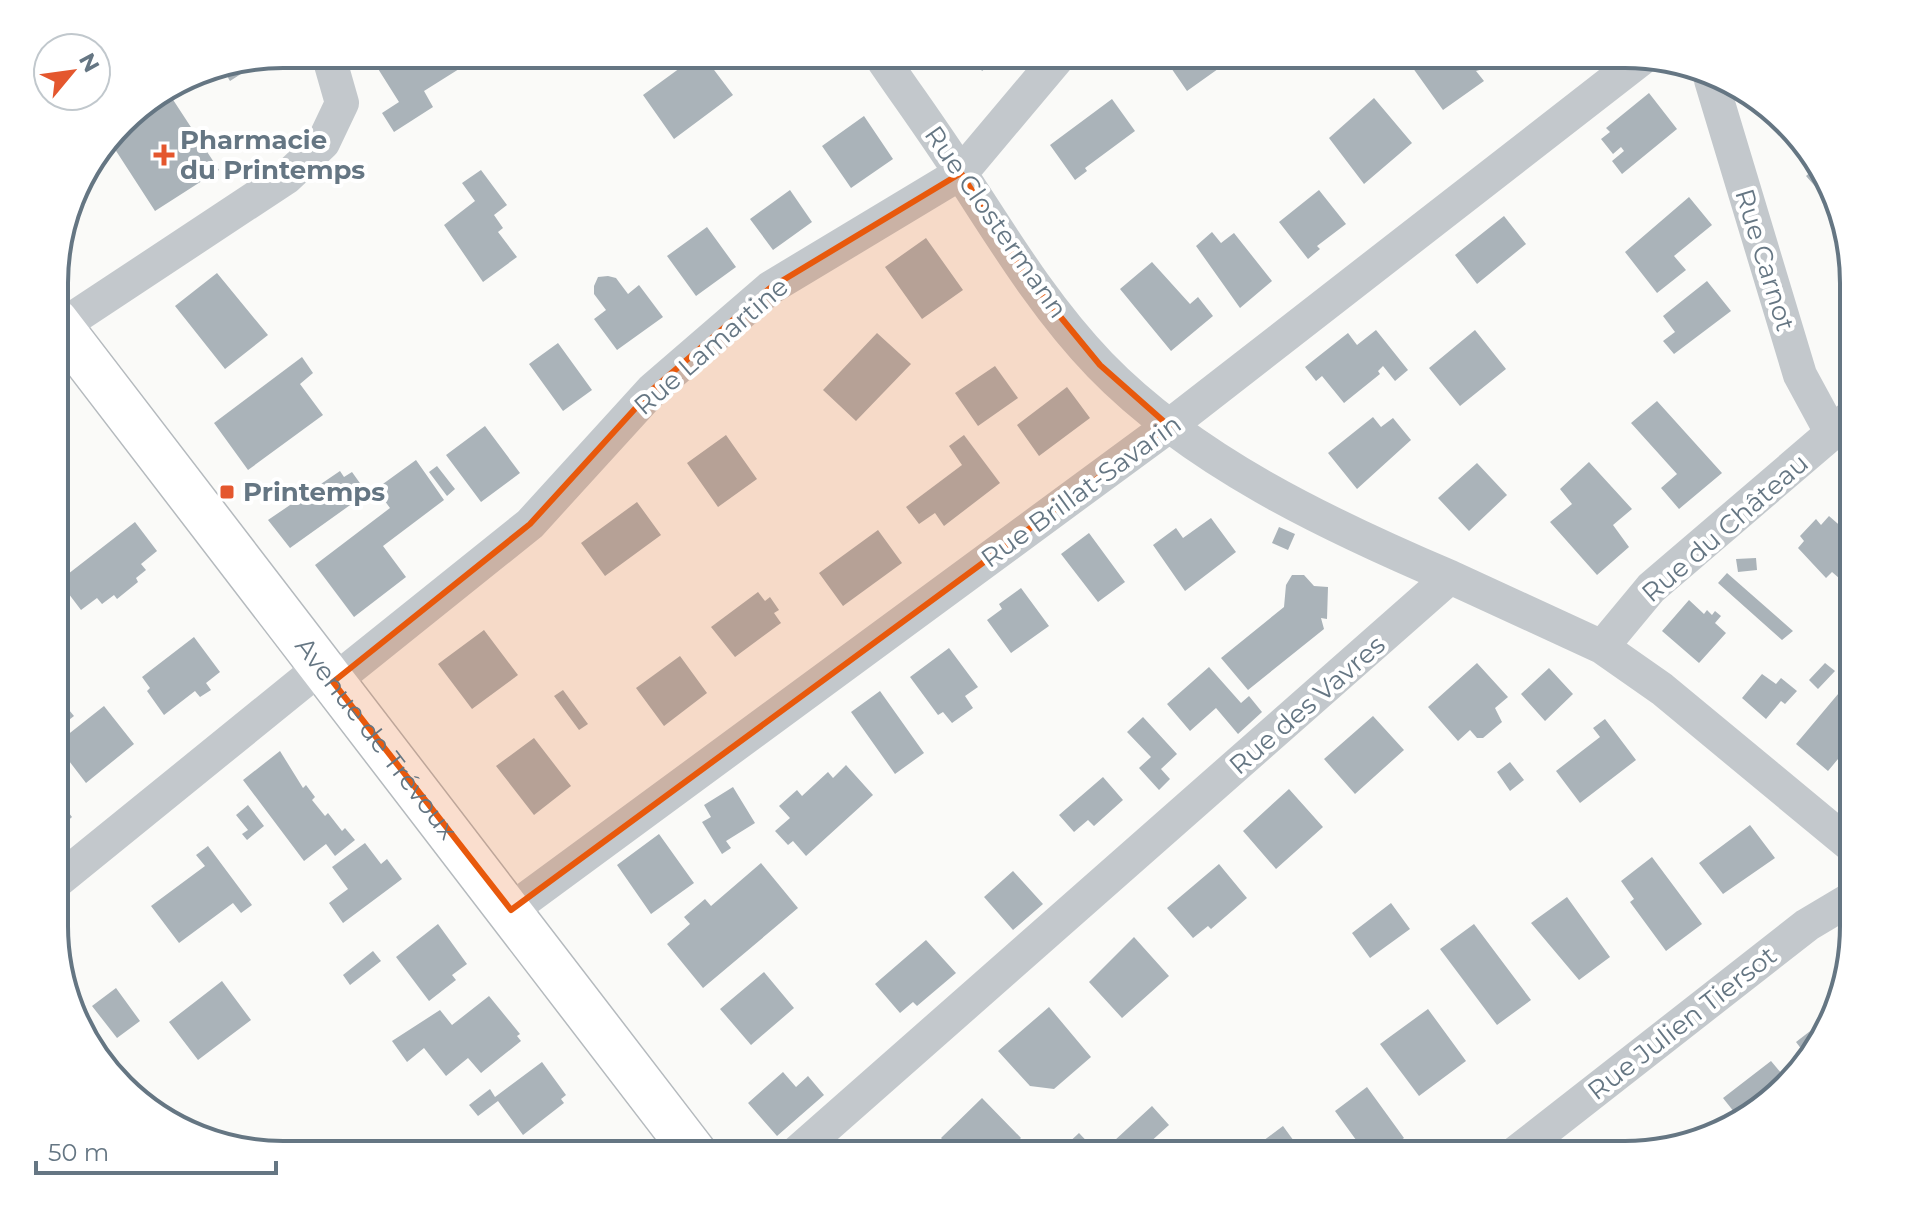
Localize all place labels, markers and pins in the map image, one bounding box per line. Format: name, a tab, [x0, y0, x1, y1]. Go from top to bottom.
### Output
place label: Pharmacie du Printemps	[180, 124, 365, 186]
marker: Pharmacie du Printemps	[155, 146, 173, 164]
place label: Printemps	[243, 476, 385, 508]
marker: Printemps	[218, 483, 236, 501]

